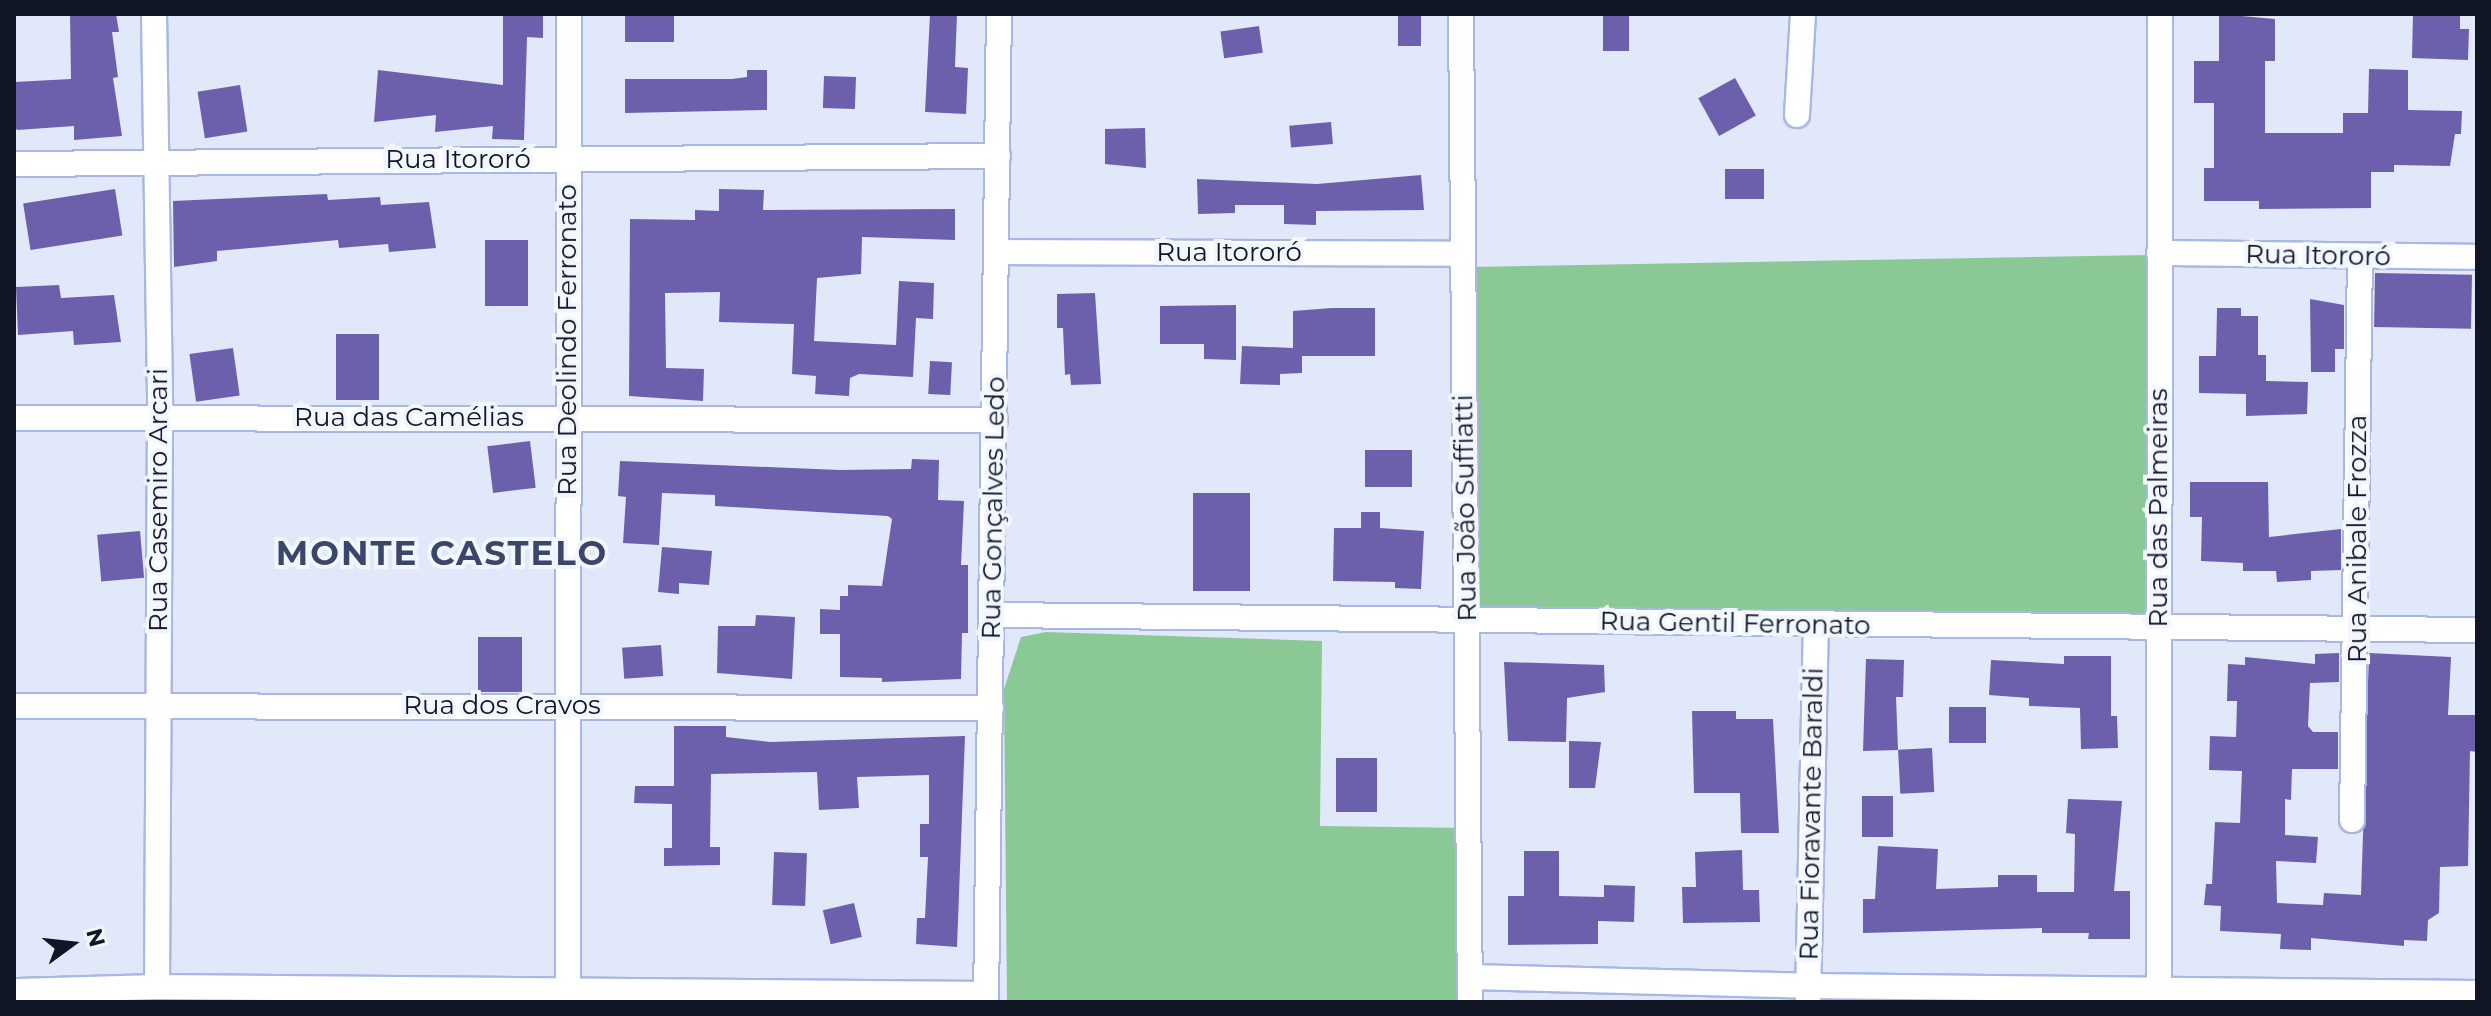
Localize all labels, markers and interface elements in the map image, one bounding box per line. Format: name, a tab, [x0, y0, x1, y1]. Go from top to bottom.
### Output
street label: Rua Itororó	[385, 144, 531, 176]
street label: Rua Deolindo Ferronato	[552, 184, 584, 496]
street label: Rua Itororó	[1156, 237, 1302, 269]
street label: Rua Itororó	[2245, 239, 2391, 273]
street label: Rua Casemiro Arcari	[143, 368, 175, 632]
street label: Rua Gonçalves Ledo	[976, 376, 1012, 640]
street label: Rua das Palmeiras	[2143, 388, 2175, 628]
street label: Rua João Suffiatti	[1448, 394, 1484, 622]
street label: Rua das Camélias	[294, 402, 524, 434]
street label: Rua Anibale Frozza	[2342, 415, 2374, 663]
district label: MONTE CASTELO	[276, 534, 608, 574]
street label: Rua Gentil Ferronato	[1599, 606, 1871, 642]
street label: Rua Fioravante Baraldi	[1794, 667, 1830, 961]
street label: Rua dos Cravos	[403, 690, 601, 722]
north arrow	[32, 904, 112, 984]
text: N	[80, 926, 111, 950]

